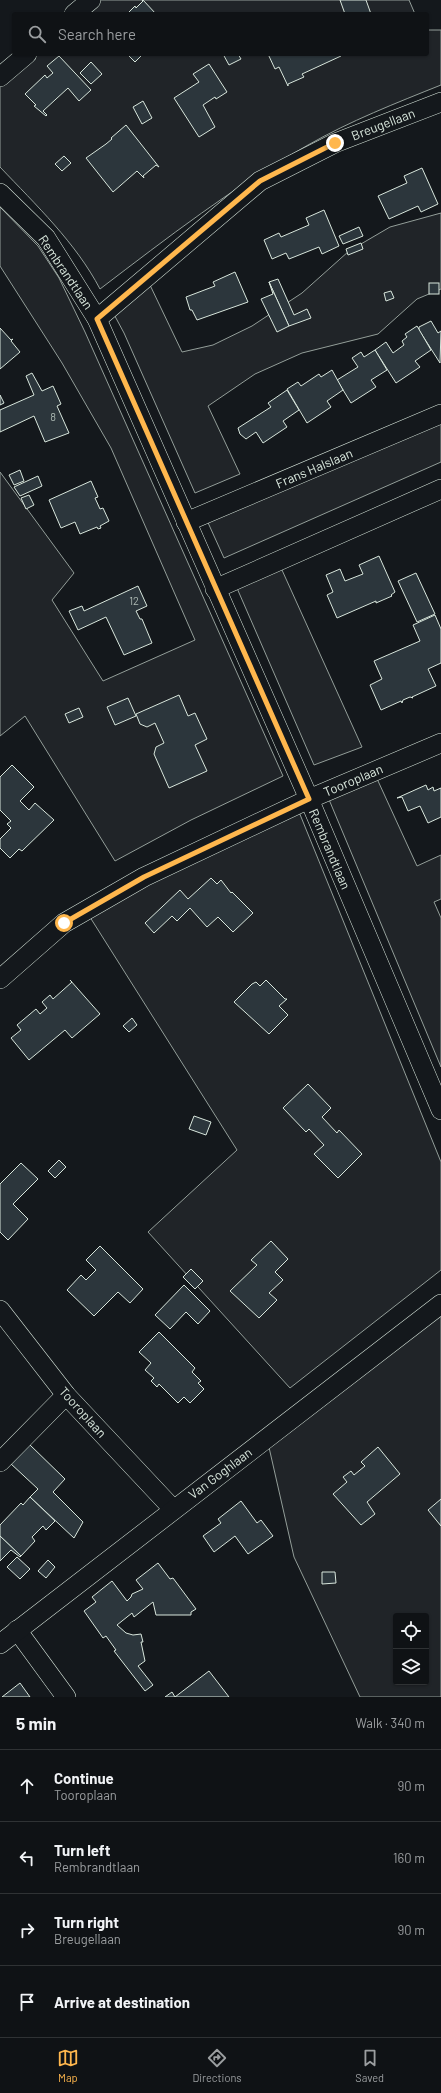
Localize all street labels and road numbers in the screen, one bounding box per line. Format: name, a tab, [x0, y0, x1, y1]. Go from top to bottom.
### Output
street label: Breugellaan	[349, 105, 417, 143]
street label: Rembrandtlaan	[35, 232, 97, 312]
street label: Frans Halslaan	[273, 445, 355, 491]
street label: Tooroplaan	[321, 760, 385, 800]
street label: Rembrandtlaan	[306, 806, 354, 892]
street label: Tooroplaan	[56, 1383, 110, 1441]
street label: Van Goghlaan	[185, 1444, 255, 1502]

